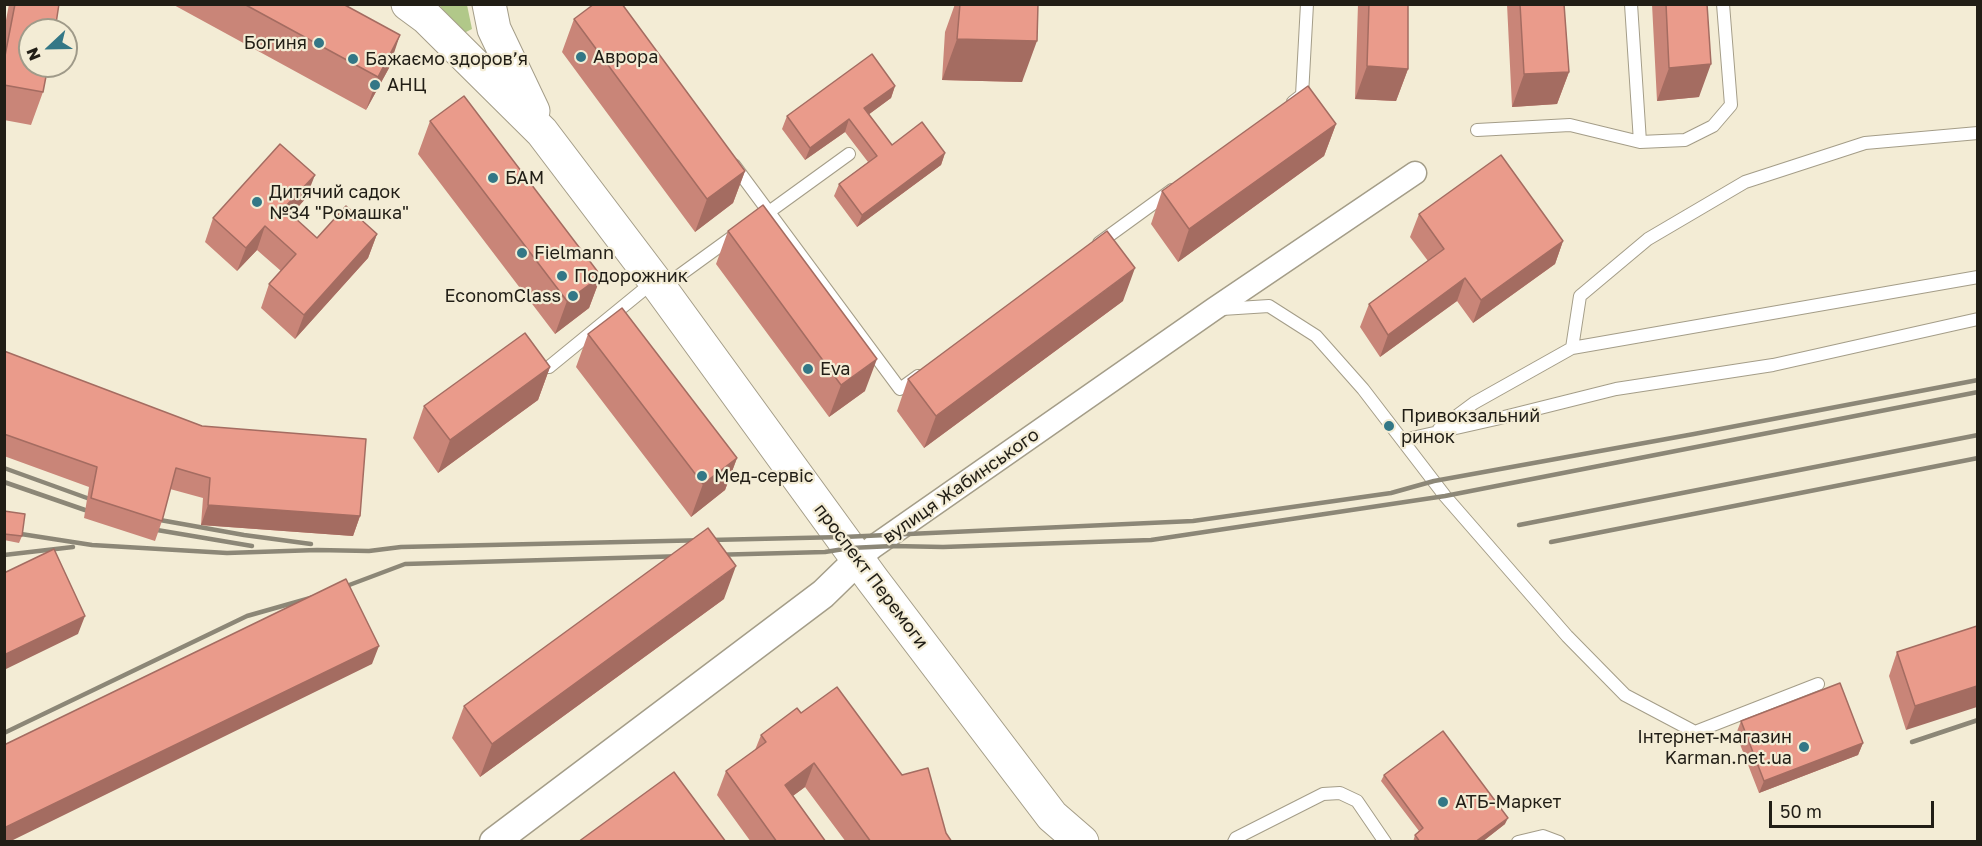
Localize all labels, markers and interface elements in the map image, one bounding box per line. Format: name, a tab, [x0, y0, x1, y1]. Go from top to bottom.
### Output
north arrow	[18, 18, 78, 78]
place label: Богиня	[244, 32, 307, 54]
marker: Богиня	[312, 36, 326, 50]
text: N	[22, 45, 45, 63]
place label: Аврора	[593, 46, 658, 68]
place label: Бажаємо здоровʼя	[365, 48, 528, 70]
marker: Аврора	[574, 50, 588, 64]
marker: Бажаємо здоровʼя	[346, 52, 360, 66]
place label: АНЦ	[387, 74, 427, 96]
marker: АНЦ	[368, 78, 382, 92]
place label: БАМ	[505, 167, 544, 189]
marker: БАМ	[486, 171, 500, 185]
place label: Дитячий садок №34 "Ромашка"	[269, 181, 409, 224]
marker: Дитячий садок №34 "Ромашка"	[250, 195, 264, 209]
place label: Fielmann	[534, 242, 614, 264]
marker: Fielmann	[515, 246, 529, 260]
place label: Подорожник	[574, 265, 688, 287]
marker: Подорожник	[555, 269, 569, 283]
place label: EconomClass	[445, 285, 561, 307]
marker: EconomClass	[566, 289, 580, 303]
place label: Eva	[820, 358, 851, 380]
marker: Eva	[801, 362, 815, 376]
place label: Привокзальний ринок	[1401, 405, 1540, 448]
marker: Привокзальний ринок	[1382, 419, 1396, 433]
street label: вулиця Жабинського	[879, 424, 1043, 548]
place label: Мед-сервіс	[714, 465, 814, 487]
marker: Мед-сервіс	[695, 469, 709, 483]
street label: проспект Перемоги	[809, 499, 933, 653]
place label: Інтернет-магазин Karman.net.ua	[1637, 726, 1792, 768]
marker: Інтернет-магазин Karman.net.ua	[1797, 740, 1811, 754]
scale bar	[1772, 789, 1937, 827]
place label: АТБ-Маркет	[1455, 791, 1561, 813]
marker: АТБ-Маркет	[1436, 795, 1450, 809]
text: 50 m	[1780, 800, 1822, 822]

